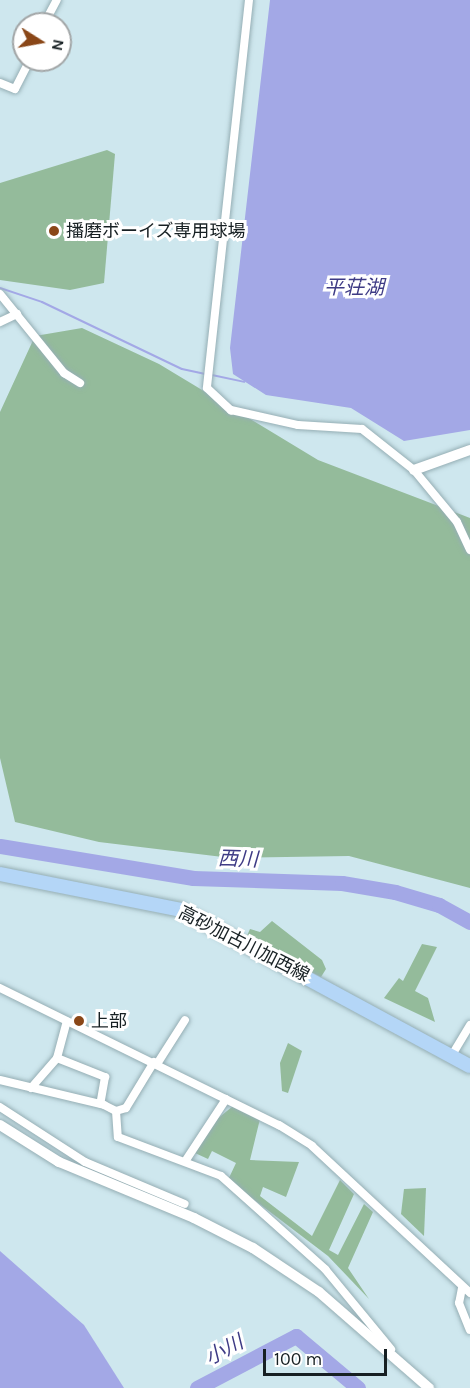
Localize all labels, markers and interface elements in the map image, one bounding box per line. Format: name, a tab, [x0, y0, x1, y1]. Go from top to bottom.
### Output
north arrow	[12, 12, 72, 72]
text: N	[48, 38, 69, 53]
place label: 播磨ボーイズ専用球場	[66, 220, 246, 242]
marker: 播磨ボーイズ専用球場	[47, 224, 61, 238]
water label: 平荘湖	[324, 275, 384, 299]
water label: 西川	[218, 846, 258, 872]
street label: 高砂加古川加西線	[175, 902, 313, 986]
place label: 上部	[91, 1010, 127, 1032]
marker: 上部	[72, 1014, 86, 1028]
water label: 小川	[201, 1330, 247, 1370]
scale bar	[266, 1337, 390, 1375]
text: 100 m	[274, 1348, 322, 1370]

